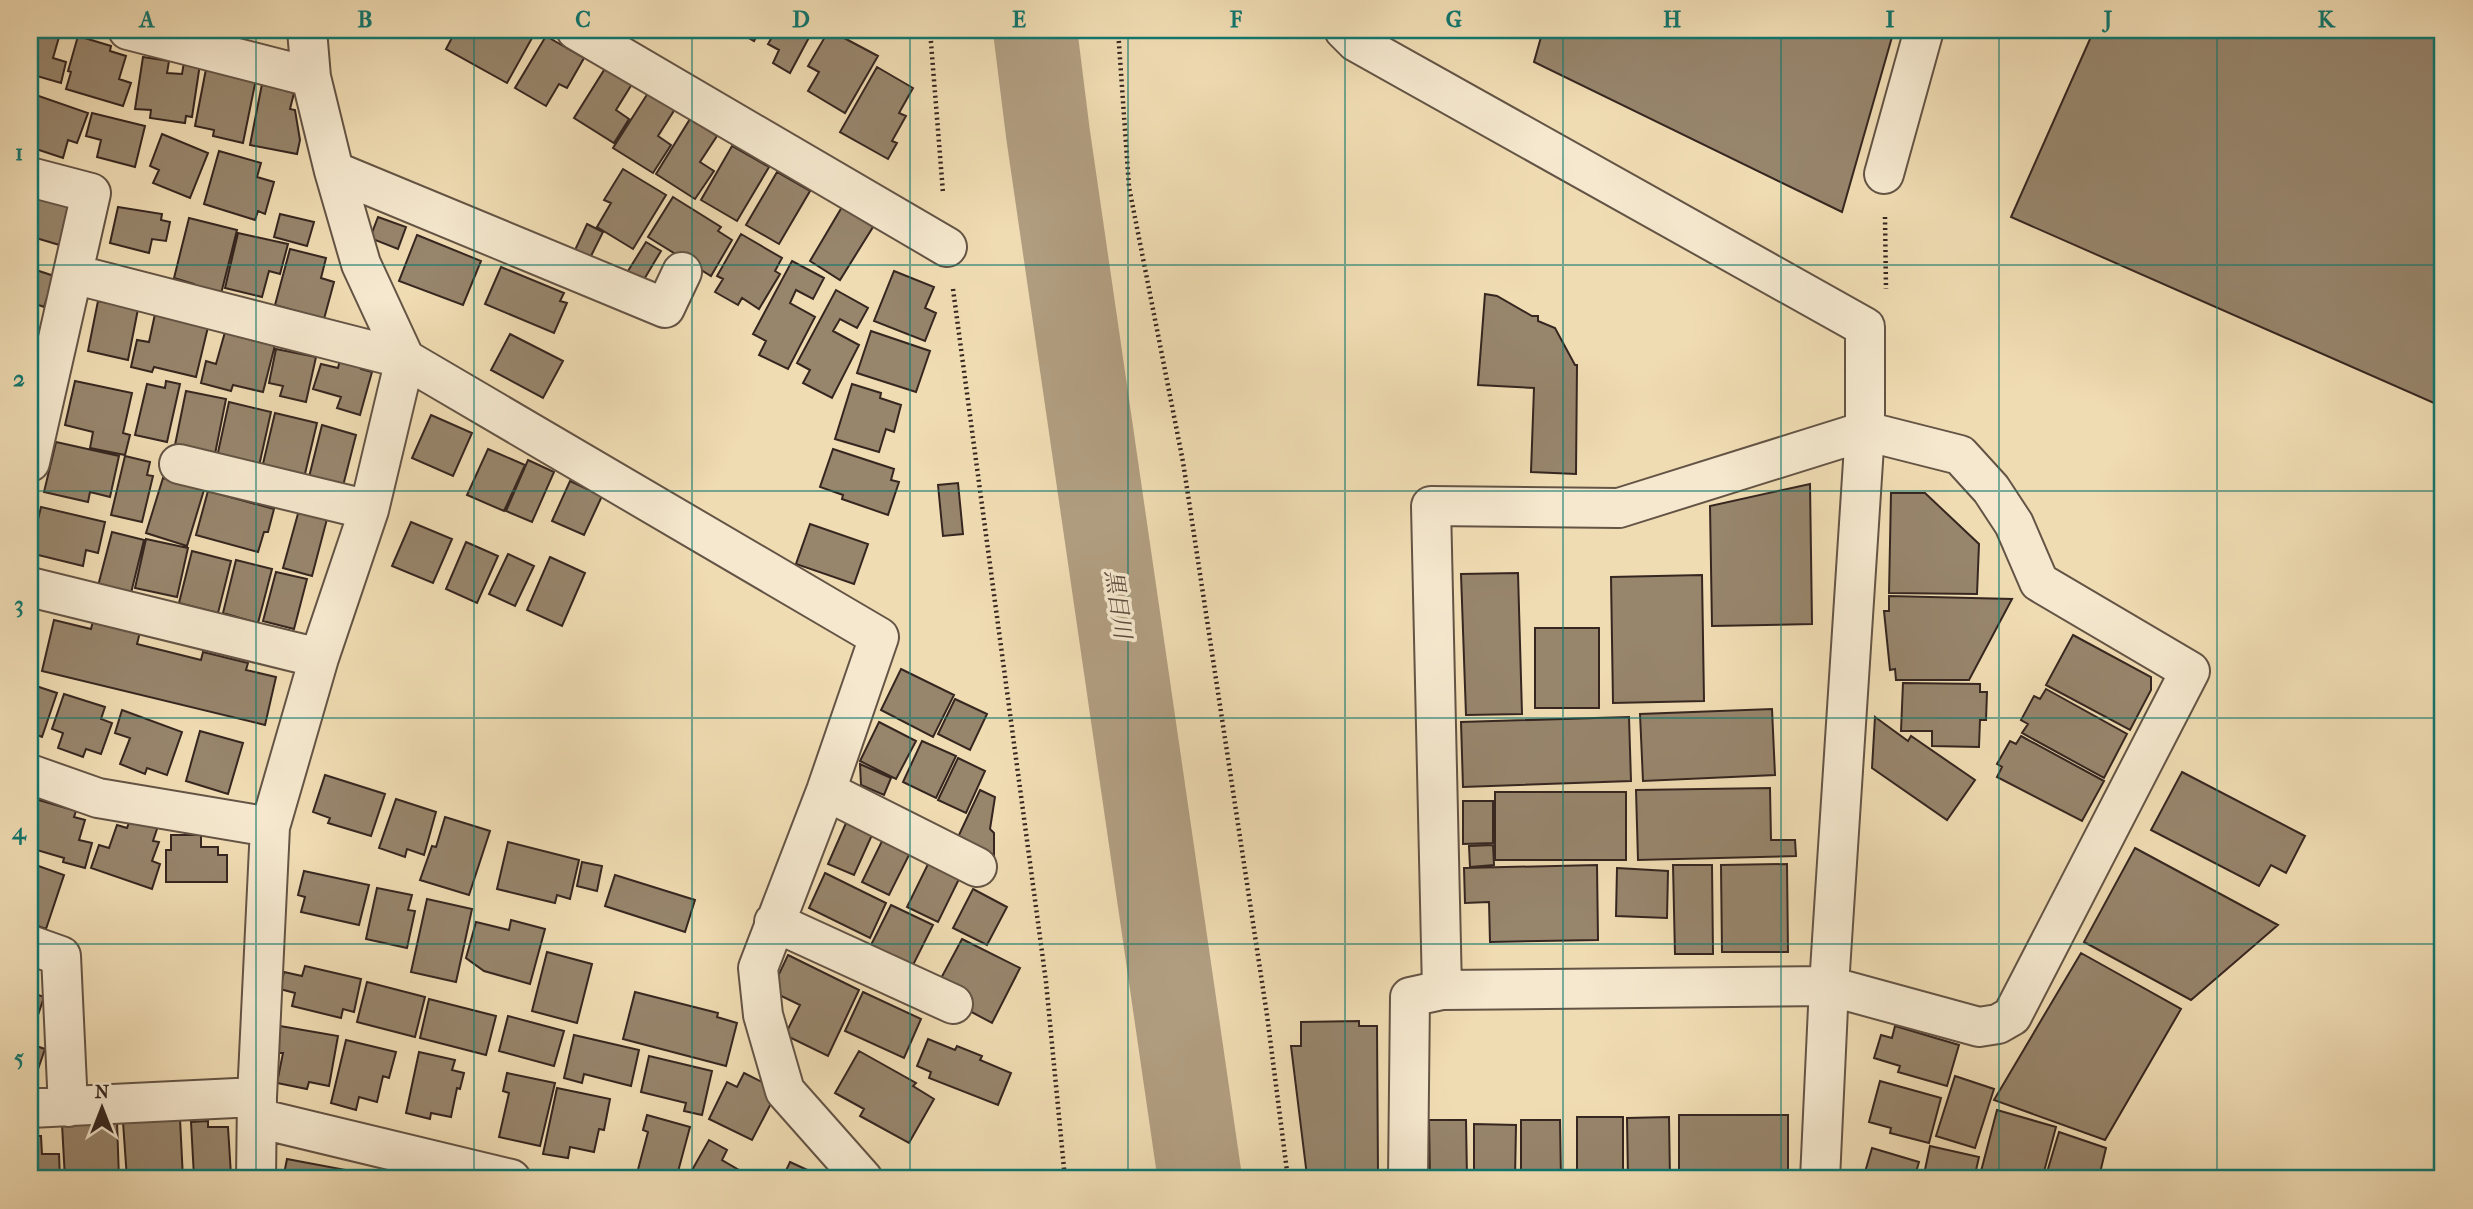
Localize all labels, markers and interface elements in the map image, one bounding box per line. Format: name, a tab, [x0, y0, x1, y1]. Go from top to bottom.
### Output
text: A	[138, 6, 156, 33]
text: B	[358, 6, 373, 33]
text: C	[575, 6, 591, 33]
text: D	[792, 6, 810, 33]
text: E	[1012, 6, 1026, 33]
text: F	[1229, 6, 1243, 33]
text: G	[1446, 6, 1462, 33]
text: H	[1663, 6, 1681, 33]
text: I	[1886, 6, 1895, 33]
text: J	[2102, 6, 2113, 33]
text: K	[2318, 6, 2337, 33]
text: 1	[15, 139, 23, 166]
text: 2	[13, 365, 25, 392]
water label: 黒目川	[1100, 568, 1137, 643]
text: 3	[14, 591, 24, 618]
text: 4	[11, 818, 27, 845]
text: 5	[14, 1044, 24, 1071]
north arrow	[66, 1072, 136, 1142]
text: N	[95, 1081, 110, 1103]

